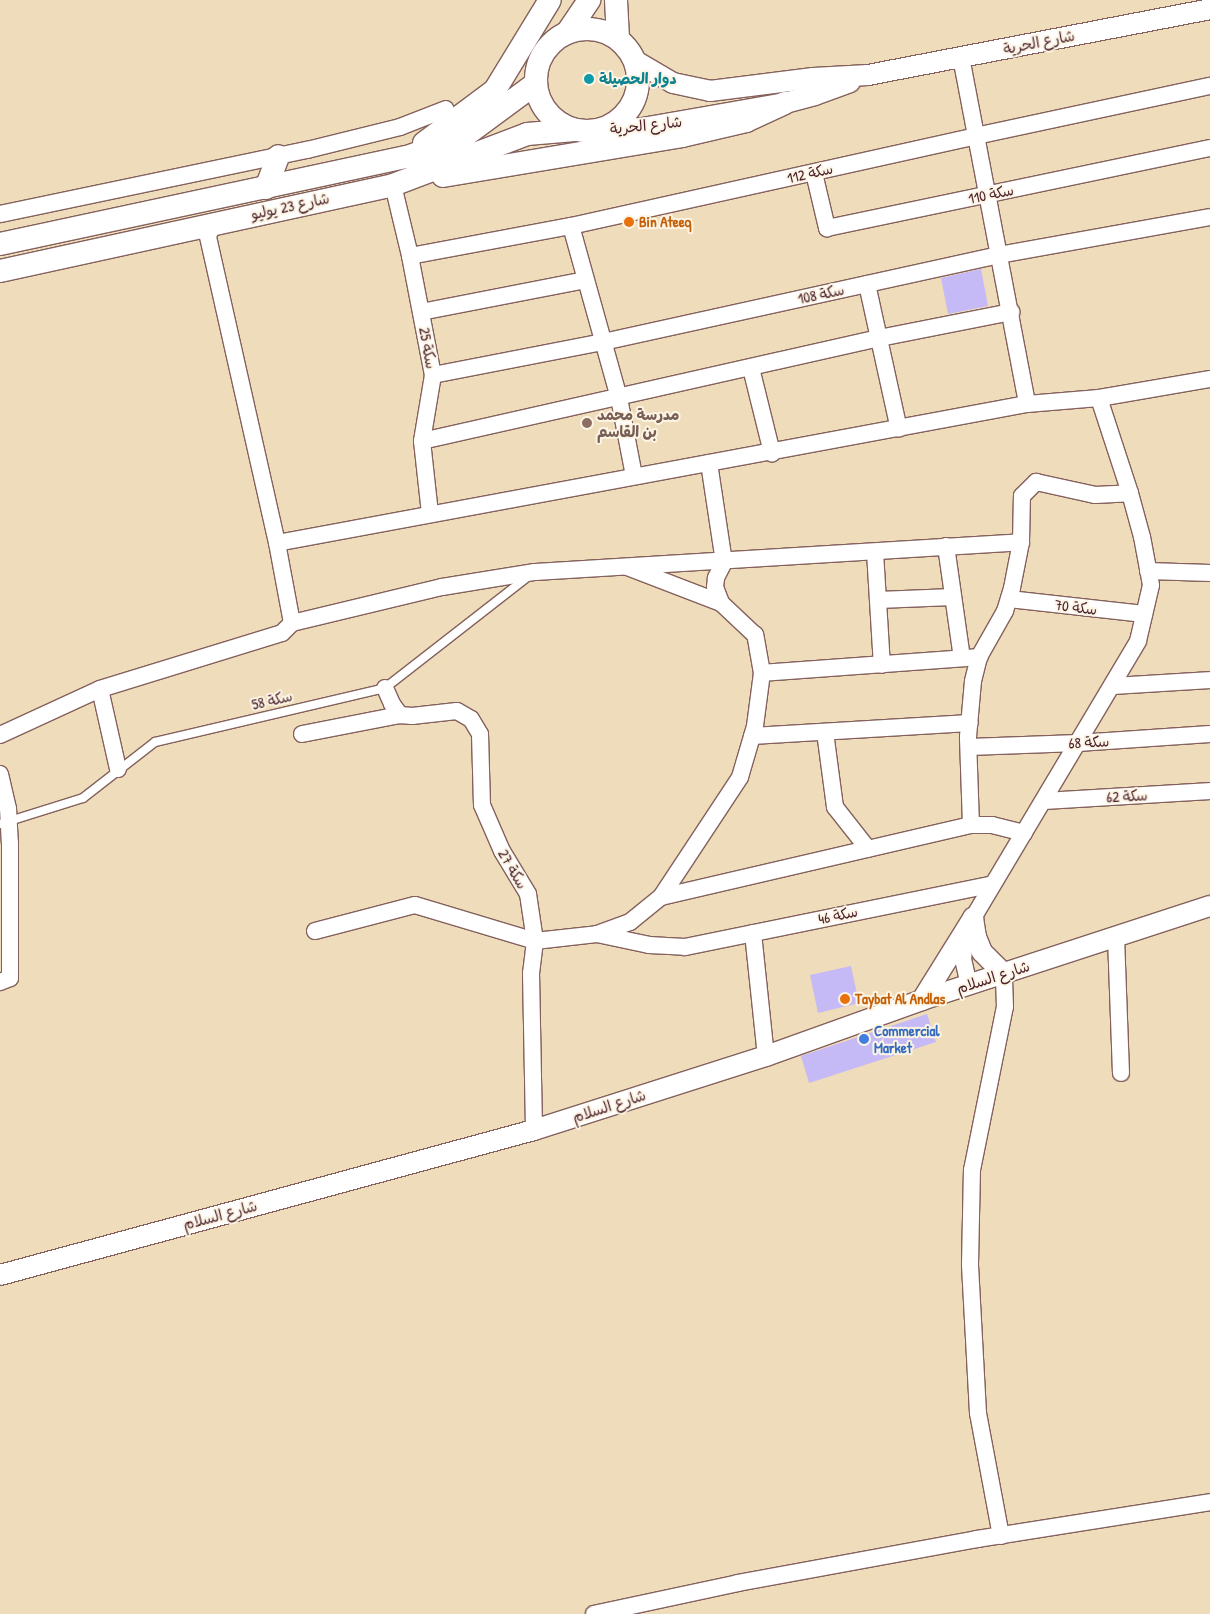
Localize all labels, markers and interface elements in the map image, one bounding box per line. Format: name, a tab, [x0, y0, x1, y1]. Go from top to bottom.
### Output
street label: شارع الحرية	[1002, 26, 1076, 58]
place label: دوار الحصيلة	[599, 70, 677, 88]
marker: دوار الحصيلة	[583, 73, 595, 85]
street label: شارع الحرية	[609, 112, 683, 138]
street label: سكة 112	[785, 159, 835, 187]
street label: سكة 110	[967, 180, 1015, 208]
street label: شارع 23 يوليو	[249, 189, 331, 223]
place label: Bin Ateeq	[639, 213, 692, 231]
marker: Bin Ateeq	[623, 216, 635, 228]
street label: سكة 108	[796, 280, 846, 308]
street label: سكة 25	[416, 326, 440, 370]
place label: مدرسة محمد بن القاسم	[597, 405, 679, 440]
marker: مدرسة محمد بن القاسم	[581, 417, 593, 429]
street label: سكة 70	[1054, 595, 1098, 619]
street label: سكة 58	[250, 687, 294, 713]
street label: سكة 68	[1068, 732, 1110, 752]
street label: سكة 62	[1106, 786, 1148, 806]
street label: سكة 27	[494, 846, 532, 892]
street label: سكة 46	[817, 902, 859, 928]
street label: شارع السلام	[954, 957, 1032, 997]
place label: Taybat Al Andlas	[855, 990, 945, 1008]
marker: Taybat Al Andlas	[839, 993, 851, 1005]
place label: Commercial Market	[874, 1021, 939, 1056]
marker: Commercial Market	[858, 1033, 870, 1045]
street label: شارع السلام	[570, 1086, 648, 1126]
street label: شارع السلام	[181, 1196, 259, 1234]

